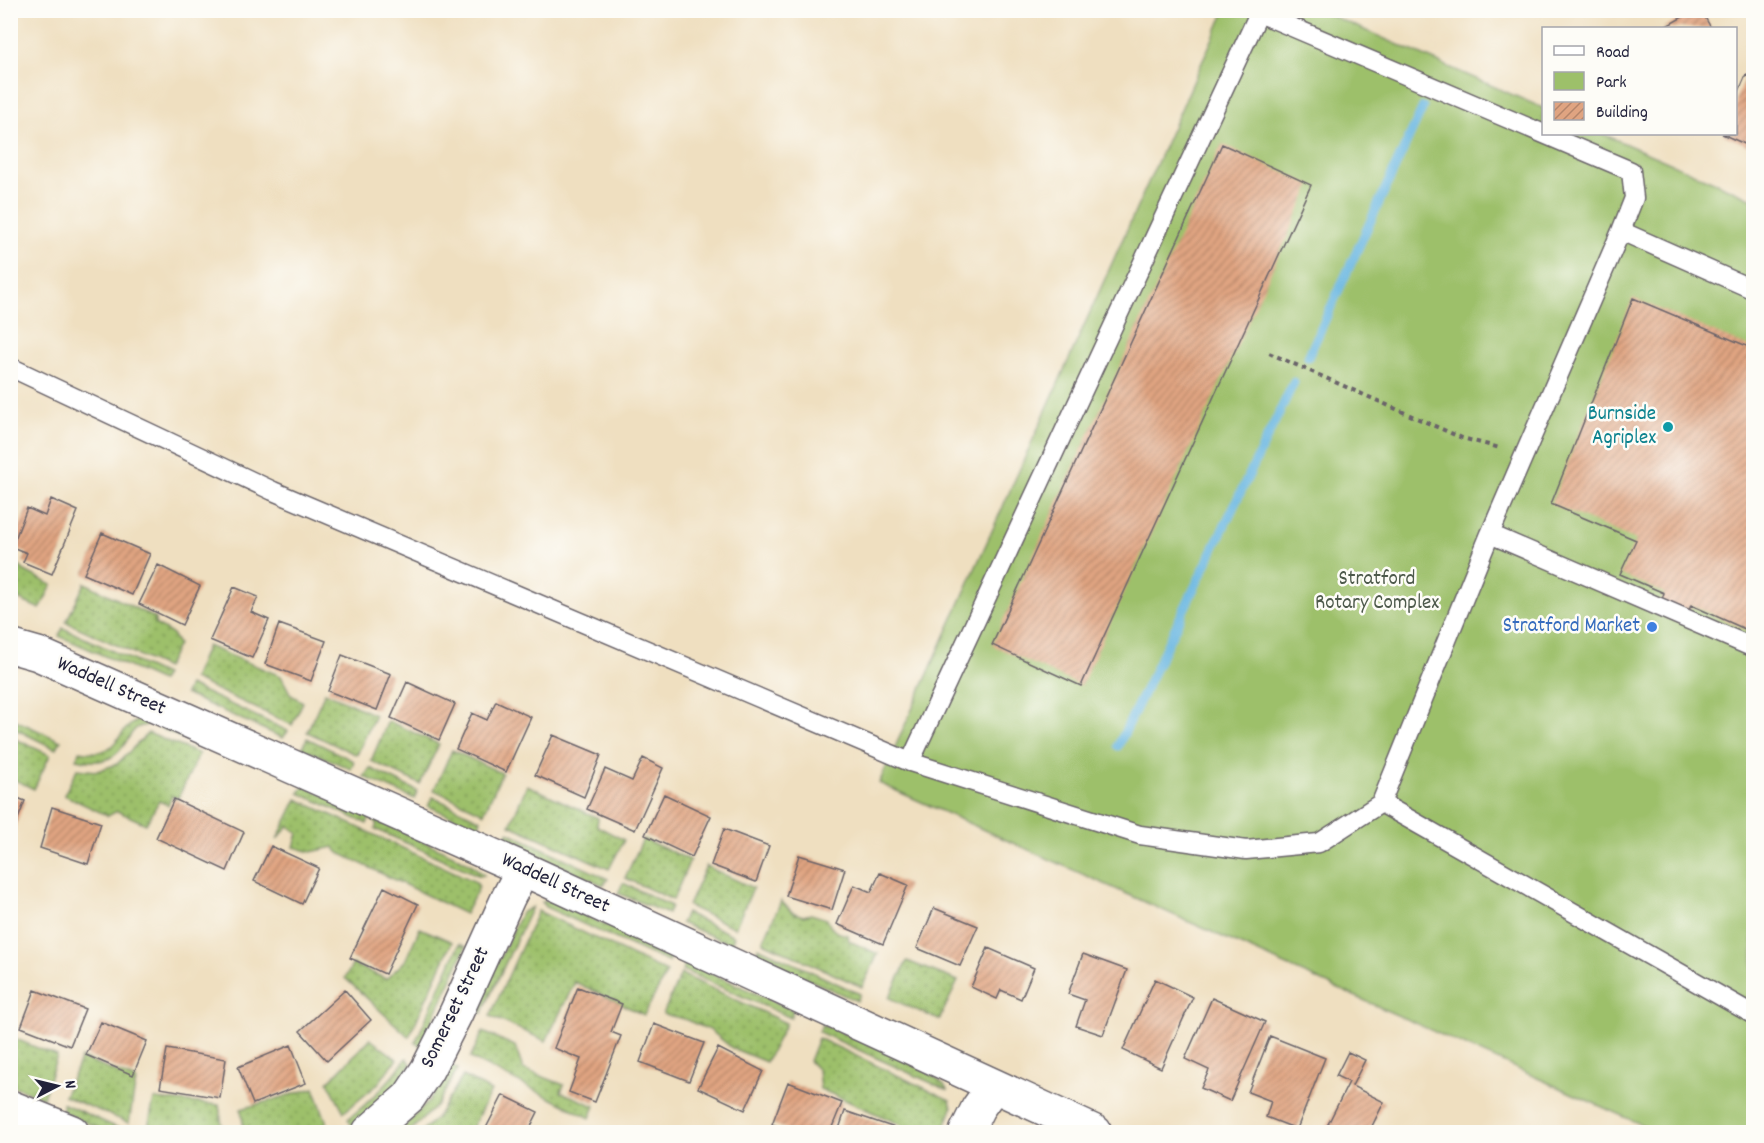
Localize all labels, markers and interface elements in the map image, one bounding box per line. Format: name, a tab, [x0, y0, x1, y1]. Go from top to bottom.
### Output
legend	[1542, 27, 1737, 135]
text: Road	[1596, 41, 1630, 66]
text: Park	[1596, 71, 1627, 96]
text: Building	[1596, 101, 1648, 126]
place label: Burnside Agriplex	[1588, 400, 1656, 454]
marker: Burnside Agriplex	[1661, 420, 1675, 434]
park label: Stratford Rotary Complex	[1315, 565, 1439, 619]
place label: Stratford Market	[1503, 612, 1640, 642]
marker: Stratford Market	[1645, 620, 1659, 634]
street label: Waddell Street	[52, 650, 171, 725]
street label: Waddell Street	[496, 846, 614, 922]
street label: Somerset Street	[414, 942, 498, 1074]
north arrow	[27, 1056, 87, 1116]
text: N	[58, 1079, 81, 1090]

